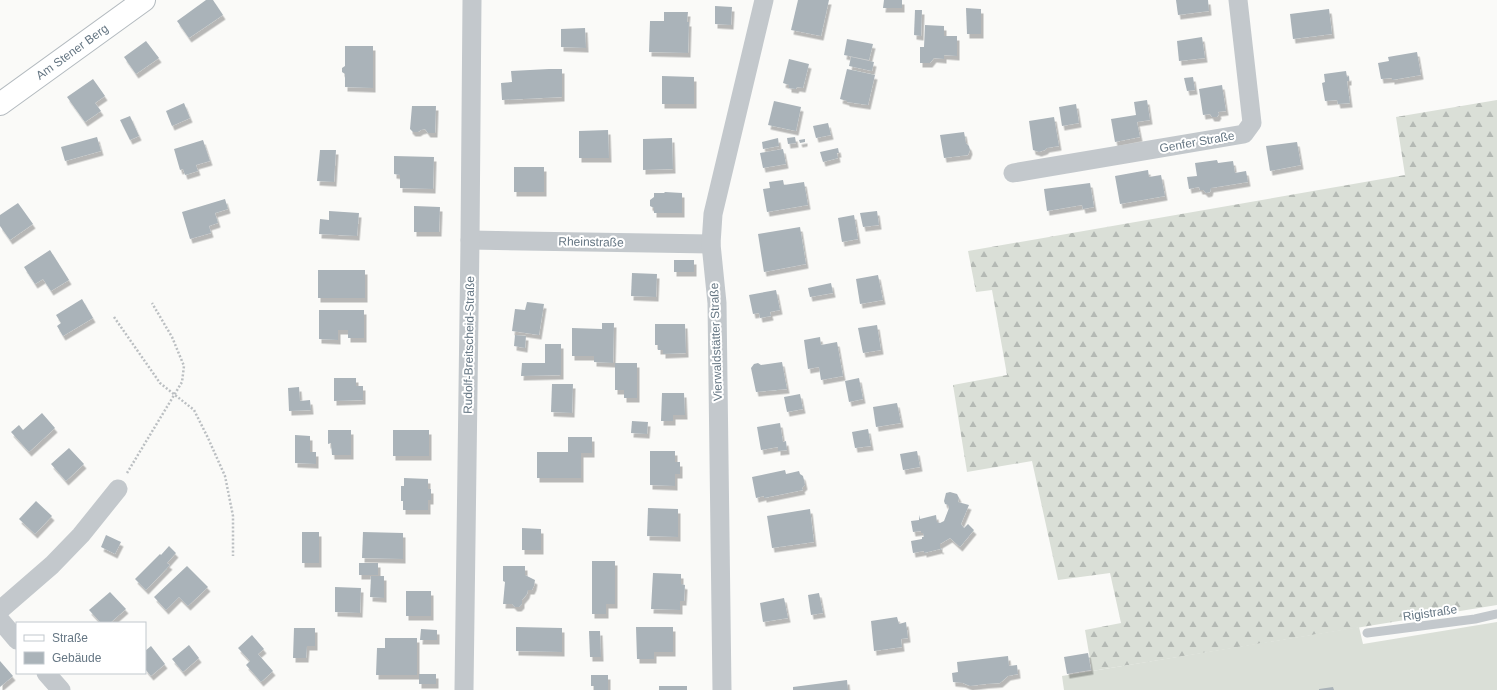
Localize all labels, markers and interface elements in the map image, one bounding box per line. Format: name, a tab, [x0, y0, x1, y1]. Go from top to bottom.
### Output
street label: Am Stener Berg	[33, 21, 111, 83]
street label: Genfer Straße	[1158, 128, 1236, 155]
street label: Rheinstraße	[558, 234, 624, 250]
street label: Rudolf-Breitscheid-Straße	[461, 276, 477, 414]
street label: Vierwaldstätter Straße	[707, 282, 725, 401]
street label: Rigistraße	[1402, 602, 1458, 624]
legend	[16, 622, 146, 674]
text: Straße	[52, 631, 88, 645]
text: Gebäude	[52, 651, 102, 665]

